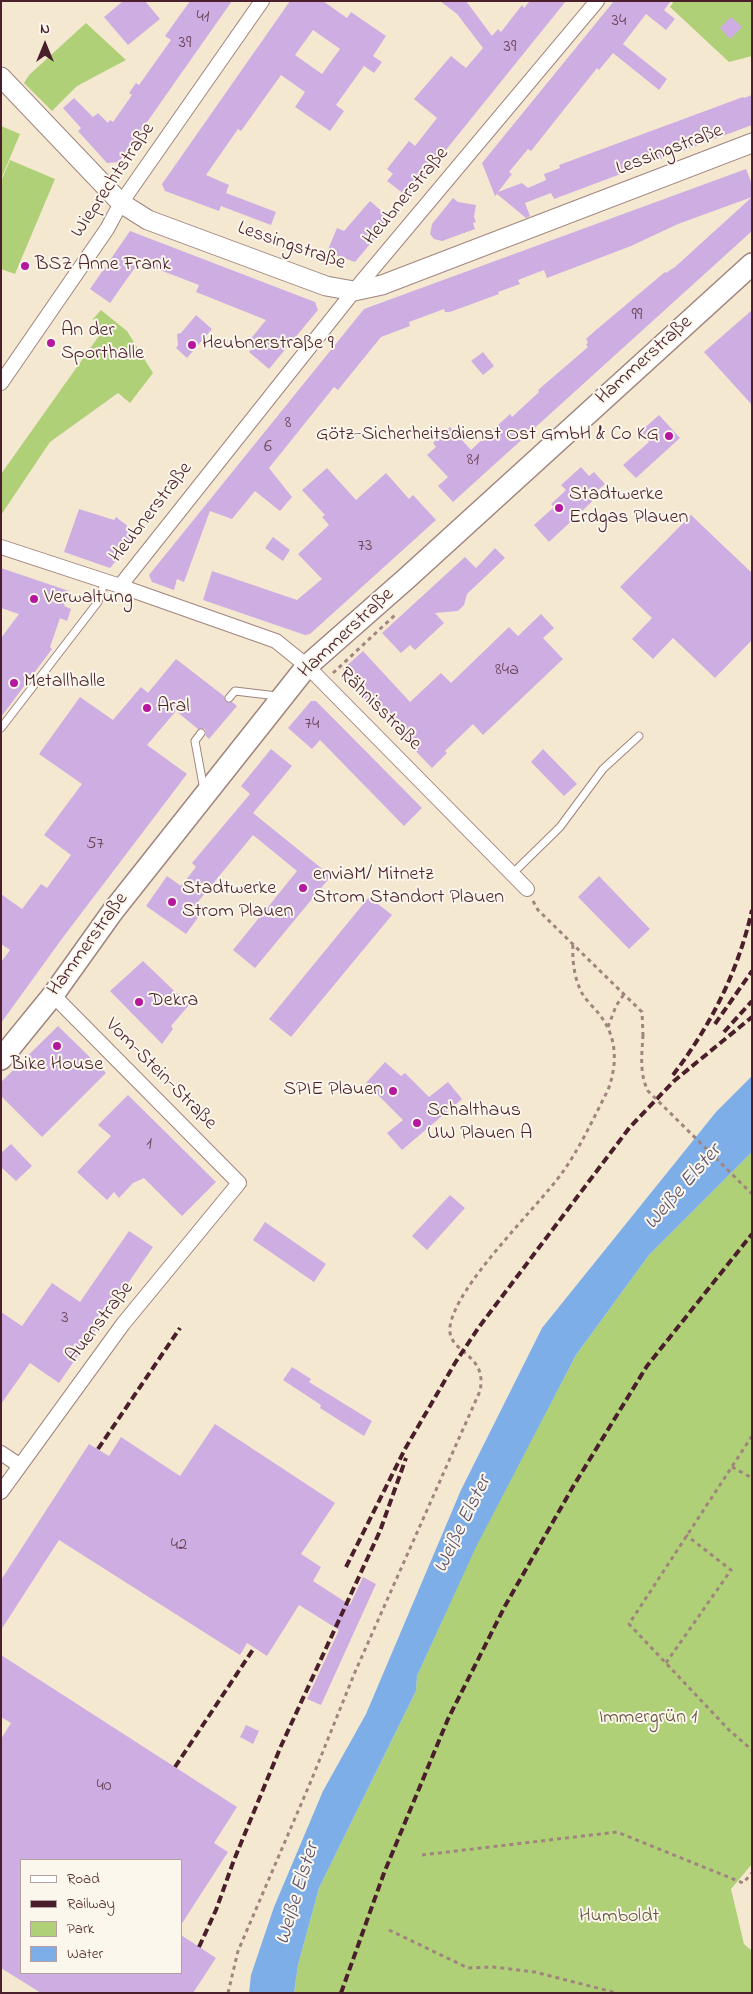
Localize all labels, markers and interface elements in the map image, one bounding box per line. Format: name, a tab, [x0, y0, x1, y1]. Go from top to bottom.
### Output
house number: 41	[196, 7, 210, 29]
house number: 34	[612, 11, 626, 33]
text: N	[40, 19, 50, 40]
north arrow	[20, 20, 70, 70]
house number: 39	[179, 33, 191, 55]
house number: 39	[504, 37, 516, 59]
street label: Wieprechtstraße	[67, 119, 161, 243]
street label: Lessingstraße	[613, 120, 727, 182]
street label: Heubnerstraße	[359, 143, 455, 251]
street label: Lessingstraße	[234, 217, 348, 277]
place label: BSZ Anne Frank	[35, 254, 171, 278]
marker: BSZ Anne Frank	[19, 260, 31, 272]
house number: 99	[632, 305, 642, 327]
street label: Hammerstraße	[592, 311, 698, 411]
place label: An der Sporthalle	[61, 320, 144, 367]
place label: Heubnerstraße 9	[202, 333, 334, 357]
marker: An der Sporthalle	[45, 337, 57, 349]
marker: Heubnerstraße 9	[186, 339, 198, 351]
house number: 8	[285, 413, 291, 435]
place label: Götz-Sicherheitsdienst Ost GmbH & Co KG	[316, 424, 659, 448]
marker: Götz-Sicherheitsdienst Ost GmbH & Co KG	[663, 430, 675, 442]
house number: 6	[264, 437, 272, 459]
house number: 81	[467, 450, 479, 472]
street label: Heubnerstraße	[105, 458, 199, 568]
place label: Stadtwerke Erdgas Plauen	[569, 484, 688, 531]
marker: Stadtwerke Erdgas Plauen	[553, 502, 565, 514]
house number: 73	[358, 536, 372, 558]
street label: Hammerstraße	[294, 584, 400, 684]
place label: Verwaltung	[44, 587, 133, 611]
marker: Verwaltung	[28, 593, 40, 605]
house number: 84a	[495, 660, 519, 682]
street label: Rähnisstraße	[332, 663, 426, 757]
place label: Metallhalle	[24, 671, 105, 695]
marker: Metallhalle	[8, 677, 20, 689]
place label: Aral	[157, 696, 190, 720]
marker: Aral	[141, 702, 153, 714]
house number: 74	[305, 714, 319, 736]
house number: 57	[86, 834, 104, 856]
place label: enviaM/ Mitnetz Strom Standort Plauen	[313, 864, 504, 911]
place label: Stadtwerke Strom Plauen	[182, 878, 293, 925]
marker: enviaM/ Mitnetz Strom Standort Plauen	[297, 882, 309, 894]
street label: Hammerstraße	[43, 889, 135, 1001]
marker: Stadtwerke Strom Plauen	[166, 896, 178, 908]
place label: Dekra	[149, 990, 198, 1014]
marker: Dekra	[133, 996, 145, 1008]
street label: Vom-Stein-Straße	[99, 1014, 221, 1136]
marker: Bike House	[51, 1040, 63, 1052]
place label: Bike House	[11, 1054, 103, 1078]
place label: SPIE Plauen	[283, 1079, 383, 1103]
marker: SPIE Plauen	[387, 1085, 399, 1097]
place label: Schalthaus UW Plauen A	[427, 1100, 532, 1147]
marker: Schalthaus UW Plauen A	[411, 1117, 423, 1129]
house number: 1	[146, 1134, 152, 1156]
water label: Weiße Elster	[640, 1140, 728, 1236]
street label: Auenstraße	[62, 1278, 140, 1368]
house number: 3	[61, 1308, 69, 1330]
water label: Weiße Elster	[430, 1472, 498, 1578]
house number: 42	[171, 1535, 187, 1557]
park label: Immergrün 1	[599, 1707, 697, 1731]
house number: 40	[96, 1776, 112, 1798]
water label: Weiße Elster	[272, 1840, 326, 1948]
legend	[20, 1859, 182, 1974]
text: Road	[67, 1868, 100, 1890]
text: Railway	[67, 1893, 115, 1915]
park label: Humboldt	[579, 1906, 659, 1930]
text: Park	[67, 1918, 94, 1940]
text: Water	[67, 1943, 103, 1965]

